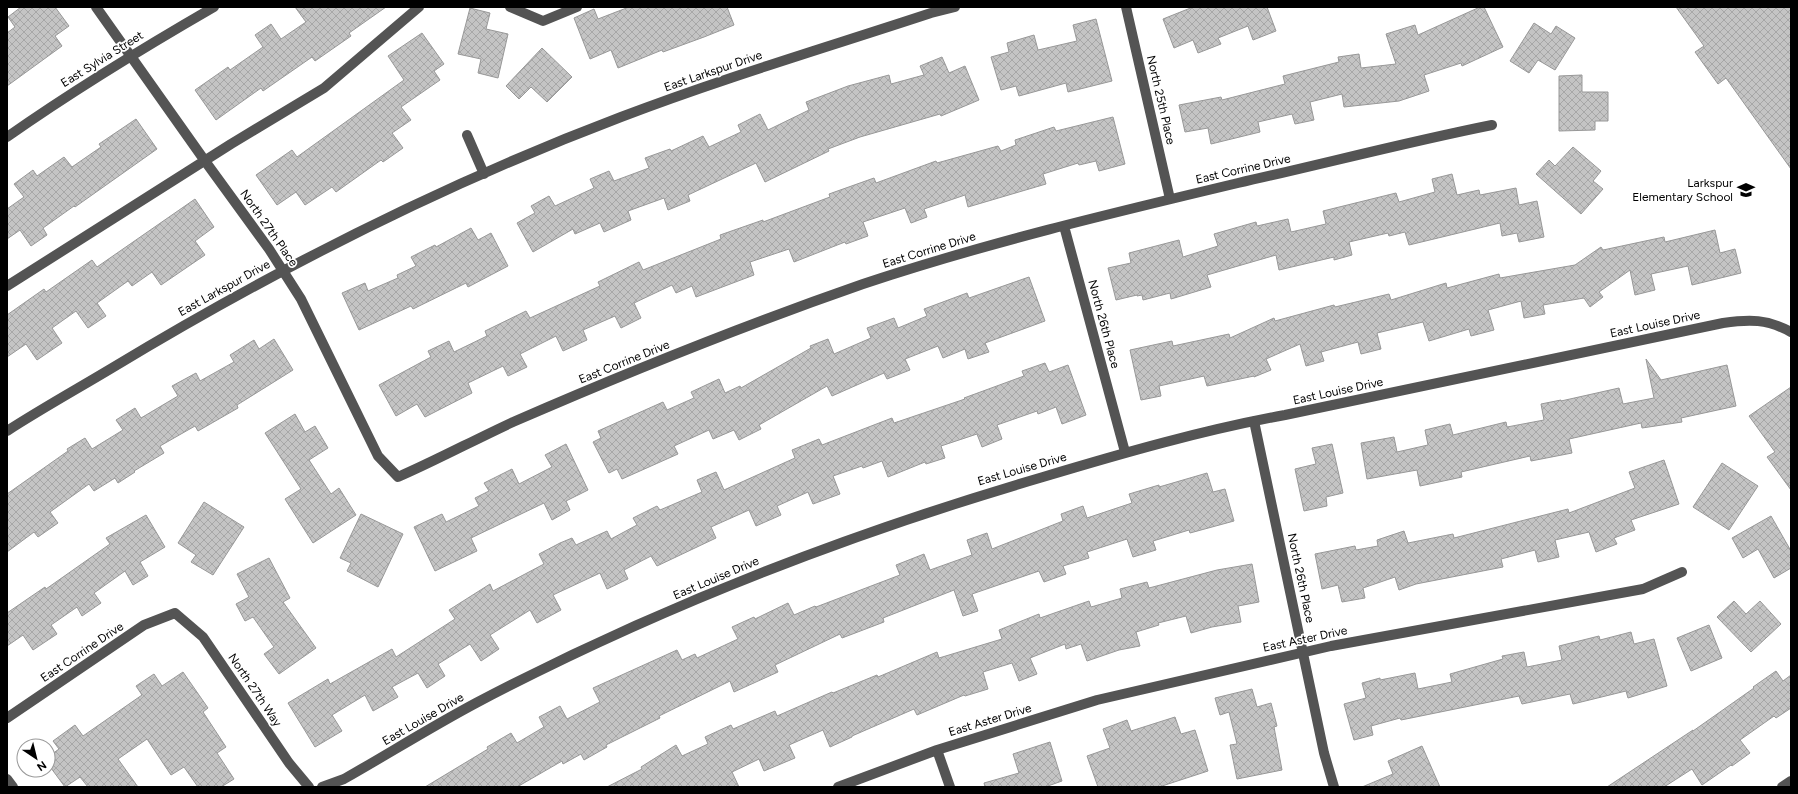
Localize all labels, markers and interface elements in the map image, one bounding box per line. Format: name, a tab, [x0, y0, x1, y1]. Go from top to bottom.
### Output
street label: East Sylvia Street	[58, 28, 146, 90]
street label: East Larkspur Drive	[662, 48, 764, 94]
street label: North 25th Place	[1144, 54, 1178, 146]
street label: East Corrine Drive	[1194, 151, 1292, 187]
place label: Larkspur Elementary School	[1632, 176, 1733, 204]
school or university icon: Larkspur Elementary School	[1736, 180, 1756, 200]
street label: North 27th Place	[237, 187, 301, 269]
street label: East Corrine Drive	[881, 229, 978, 271]
street label: East Larkspur Drive	[176, 257, 273, 319]
street label: North 26th Place	[1085, 278, 1123, 370]
street label: East Louise Drive	[1609, 308, 1702, 340]
street label: East Corrine Drive	[577, 337, 672, 387]
street label: East Louise Drive	[1292, 375, 1385, 407]
street label: East Louise Drive	[976, 449, 1069, 488]
street label: North 26th Place	[1285, 532, 1317, 624]
street label: East Louise Drive	[671, 553, 761, 602]
street label: East Corrine Drive	[38, 619, 126, 685]
street label: East Aster Drive	[1262, 623, 1349, 655]
street label: North 27th Way	[225, 651, 285, 730]
street label: East Louise Drive	[380, 690, 467, 748]
street label: East Aster Drive	[947, 701, 1034, 739]
north arrow	[16, 738, 56, 778]
text: N	[34, 758, 49, 774]

